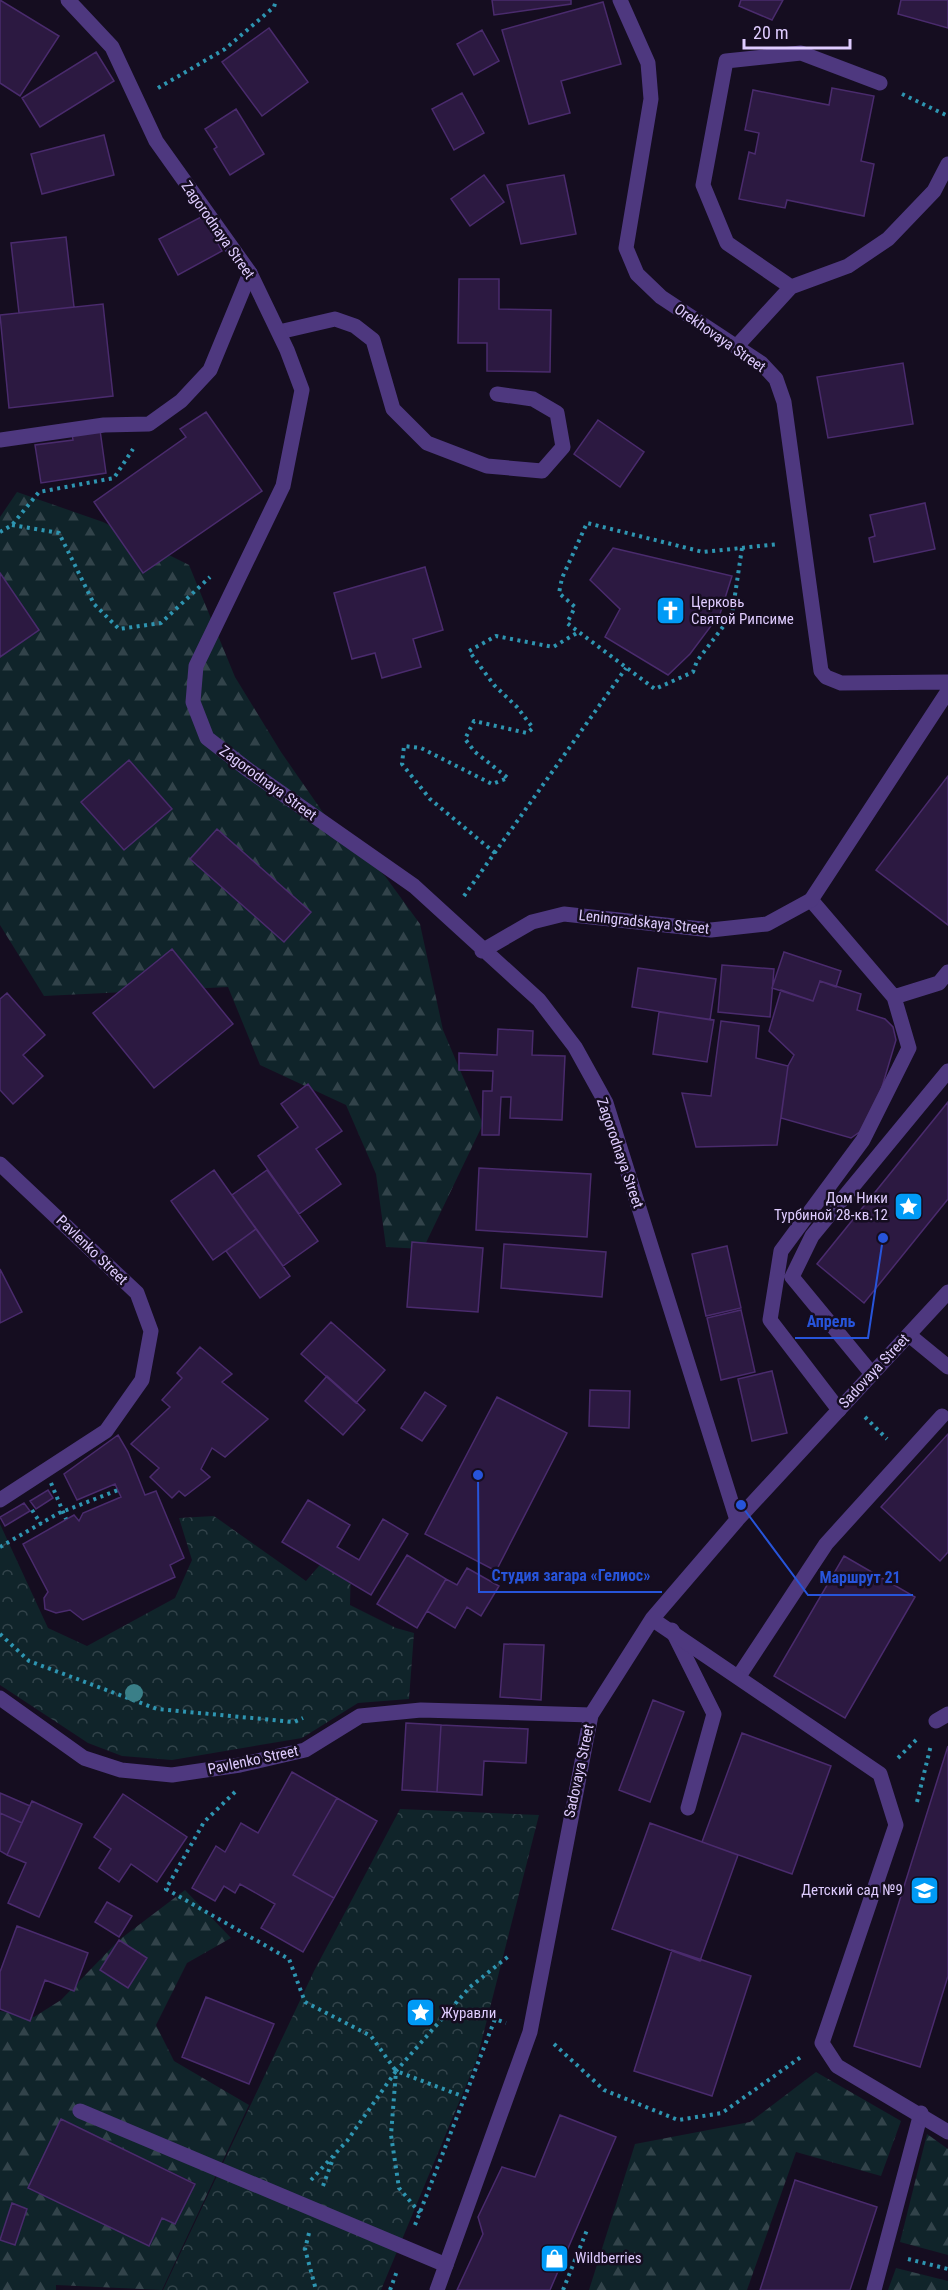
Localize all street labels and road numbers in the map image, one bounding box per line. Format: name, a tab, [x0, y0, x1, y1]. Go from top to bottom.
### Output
street label: Zagorodnaya Street	[177, 177, 259, 283]
street label: Orekhovaya Street	[671, 300, 769, 376]
street label: Zagorodnaya Street	[216, 742, 320, 824]
street label: Leningradskaya Street	[578, 906, 710, 938]
street label: Zagorodnaya Street	[593, 1095, 647, 1211]
street label: Pavlenko Street	[53, 1211, 131, 1289]
street label: Sadovaya Street	[835, 1330, 913, 1412]
street label: Sadovaya Street	[560, 1723, 598, 1819]
street label: Pavlenko Street	[206, 1742, 300, 1778]

